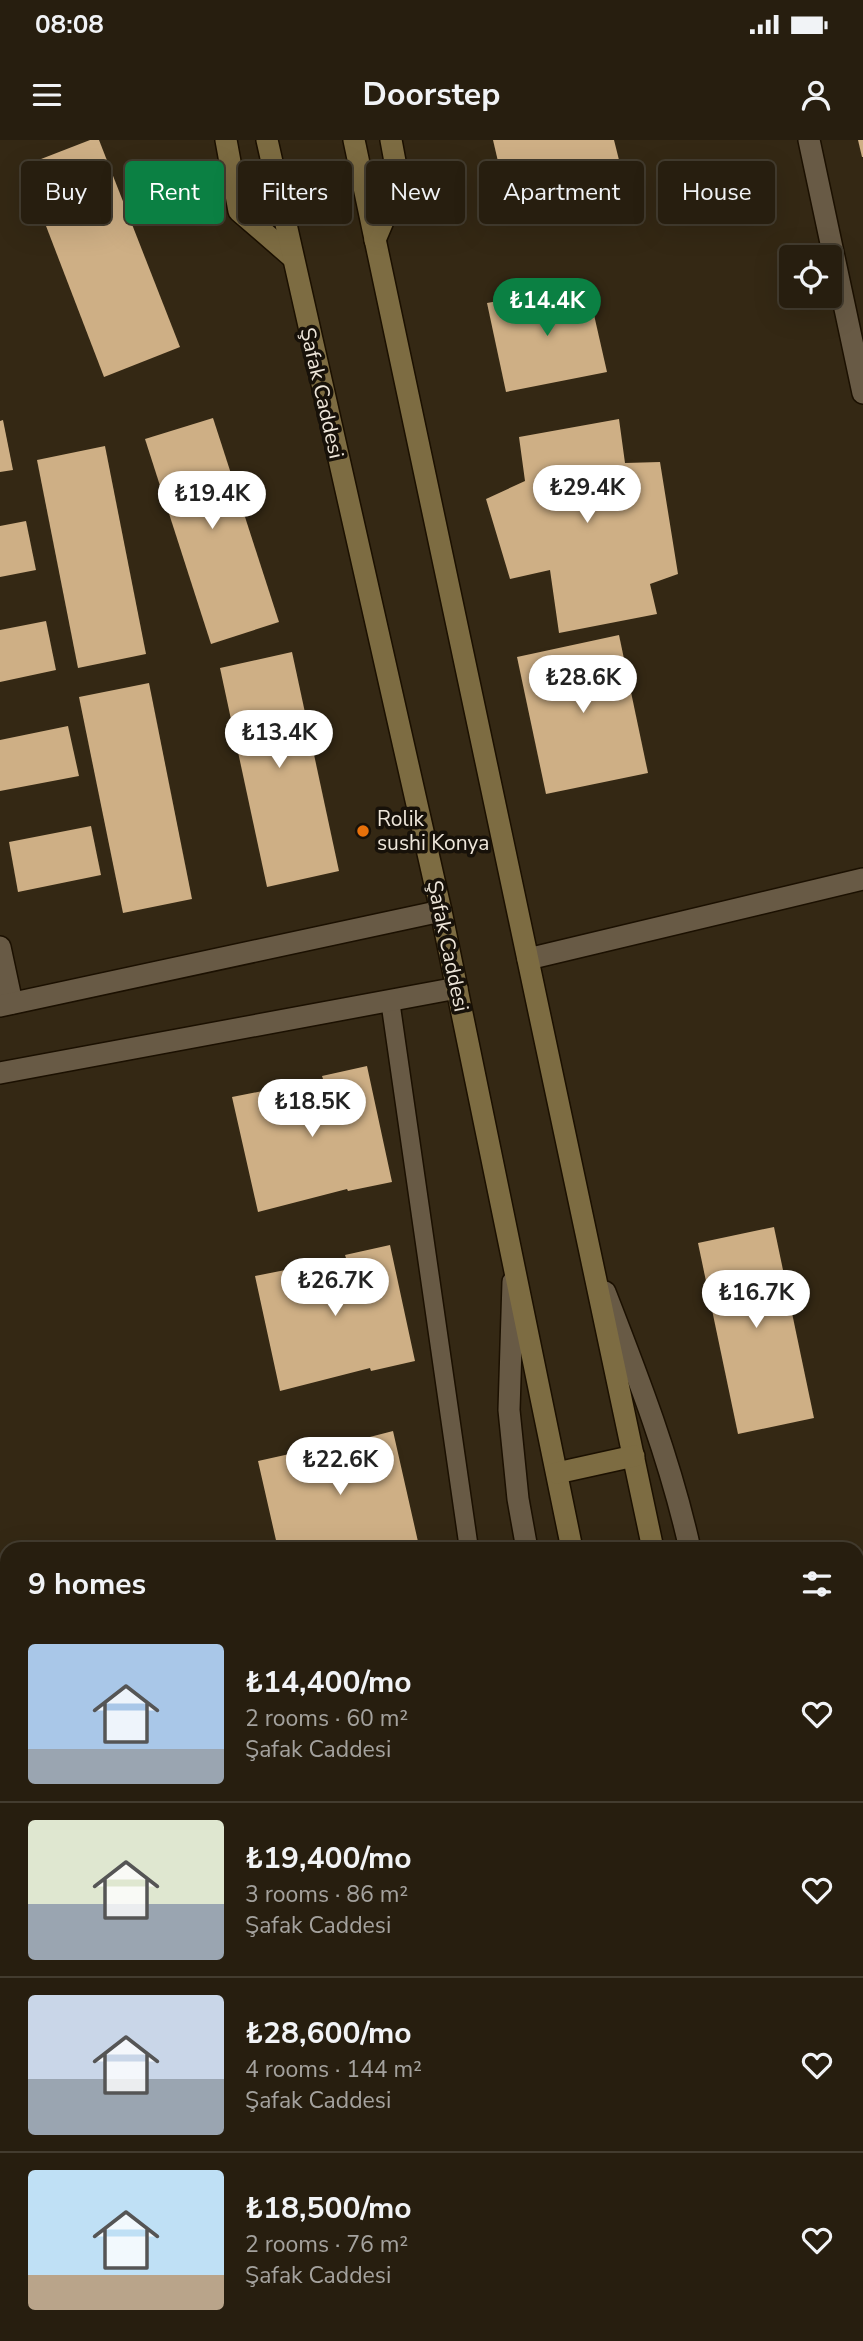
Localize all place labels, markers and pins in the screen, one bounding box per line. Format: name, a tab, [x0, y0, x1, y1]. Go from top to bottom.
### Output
pin: ₺14.4K	[490, 278, 604, 338]
pin: ₺29.4K	[530, 466, 644, 525]
pin: ₺19.4K	[155, 472, 269, 531]
pin: ₺28.6K	[526, 656, 640, 715]
pin: ₺13.4K	[222, 710, 336, 770]
place label: Rolik sushi Konya	[377, 805, 489, 857]
marker: Rolik sushi Konya	[355, 823, 371, 839]
pin: ₺18.5K	[255, 1080, 369, 1139]
pin: ₺26.7K	[278, 1258, 392, 1318]
pin: ₺16.7K	[699, 1270, 813, 1330]
pin: ₺22.6K	[283, 1438, 397, 1497]

